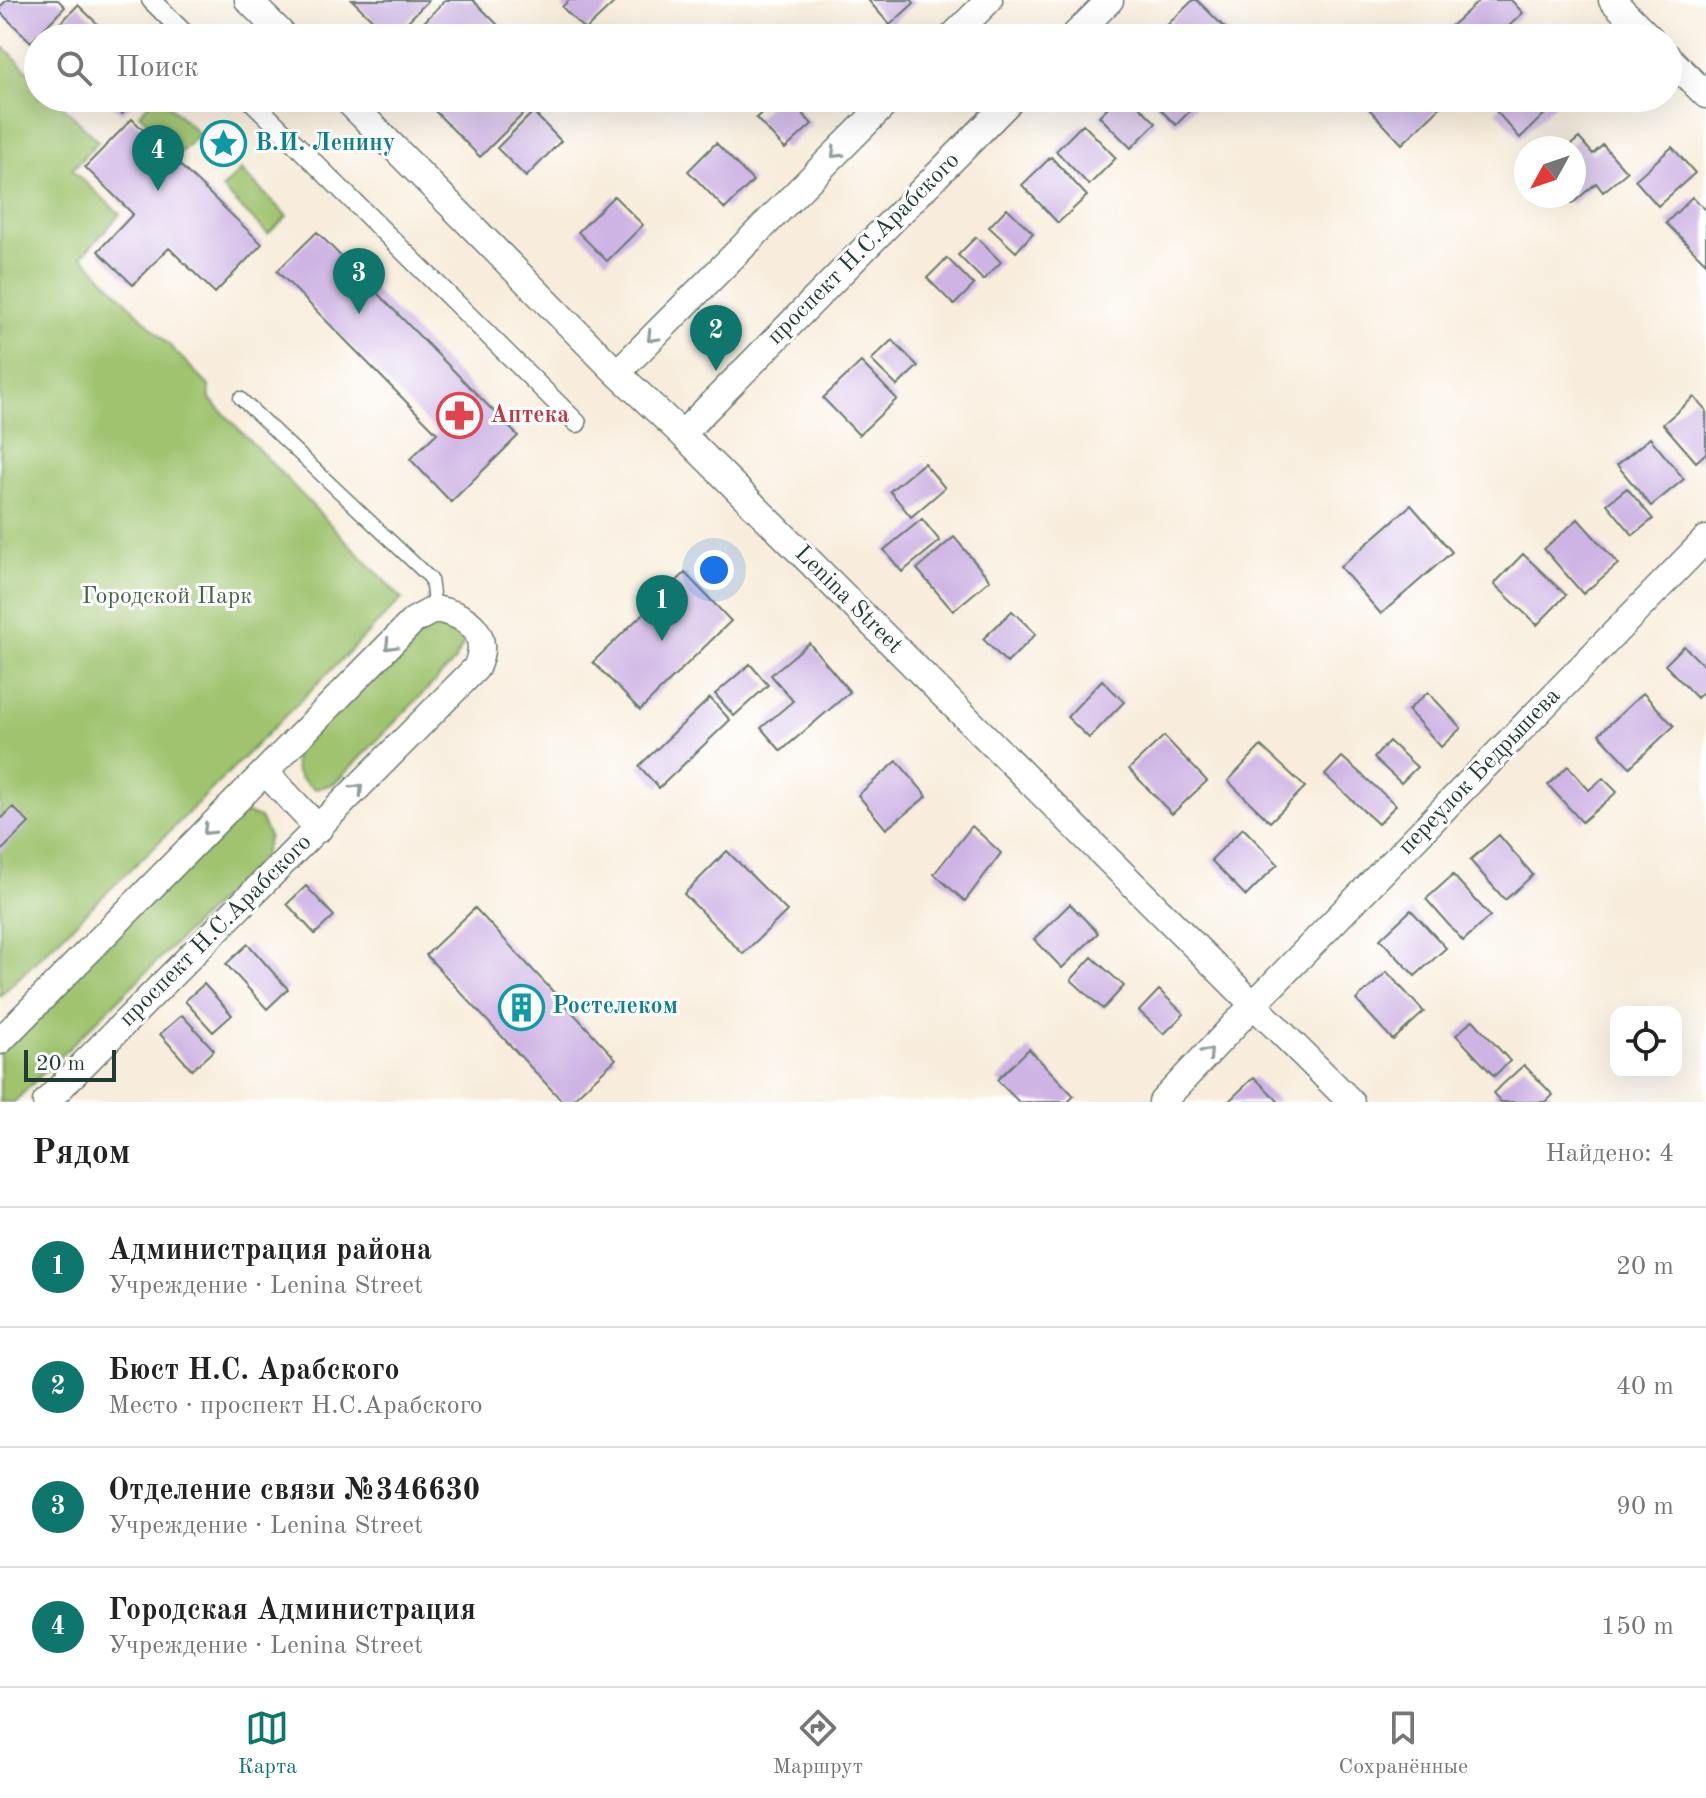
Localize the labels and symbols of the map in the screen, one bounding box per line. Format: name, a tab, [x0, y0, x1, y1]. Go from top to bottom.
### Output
place icon: В.И. Ленину	[200, 120, 248, 168]
pin: 4	[132, 125, 184, 191]
place label: В.И. Ленину	[255, 132, 395, 156]
north arrow	[1514, 136, 1586, 208]
one-way arrow	[831, 144, 845, 158]
street label: проспект Н.С.Арабского	[763, 148, 965, 350]
pin: 3	[333, 248, 385, 314]
pin: 2	[690, 305, 742, 371]
one-way arrow	[646, 328, 661, 342]
pharmacy icon: Аптека	[435, 392, 483, 440]
place label: Аптека	[490, 404, 569, 428]
street label: Lenina Street	[789, 541, 907, 659]
your location	[694, 550, 734, 590]
pin: 1	[636, 575, 688, 641]
park label: Городской Парк	[82, 585, 252, 609]
one-way arrow	[385, 636, 399, 650]
street label: переулок Бедрышева	[1394, 684, 1566, 860]
one-way arrow	[349, 784, 363, 798]
one-way arrow	[203, 821, 217, 835]
street label: проспект Н.С.Арабского	[115, 830, 317, 1032]
building icon: Ростелеком	[497, 983, 545, 1031]
place label: Ростелеком	[552, 995, 678, 1019]
scale bar	[24, 1046, 116, 1082]
one-way arrow	[1198, 1048, 1212, 1063]

